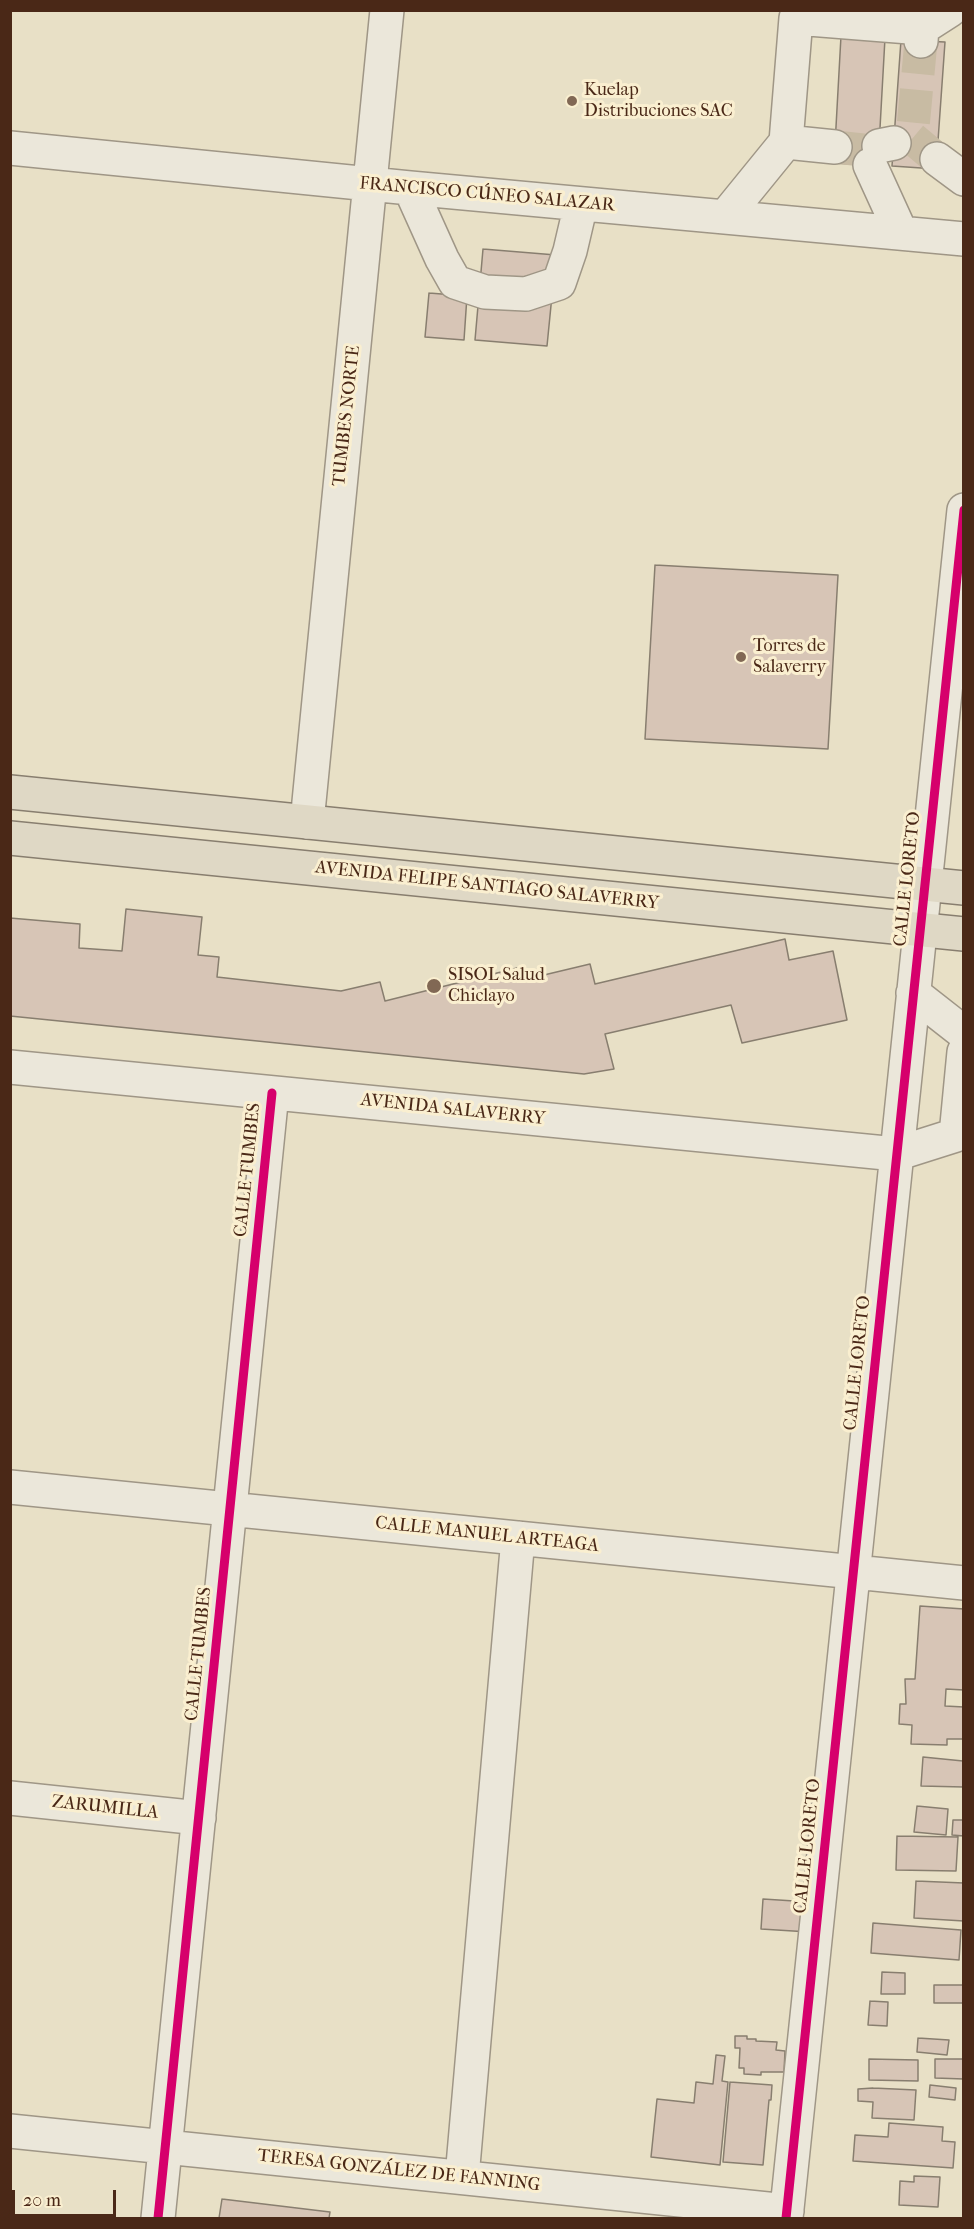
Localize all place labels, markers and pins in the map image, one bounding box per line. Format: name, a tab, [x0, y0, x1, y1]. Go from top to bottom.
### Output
place label: Kuelap Distribuciones SAC	[584, 80, 733, 122]
marker: Kuelap Distribuciones SAC	[565, 94, 579, 108]
place label: Torres de Salaverry	[753, 636, 826, 678]
marker: Torres de Salaverry	[734, 650, 748, 664]
place label: SISOL Salud Chiclayo	[448, 965, 545, 1008]
marker: SISOL Salud Chiclayo	[425, 977, 443, 995]

